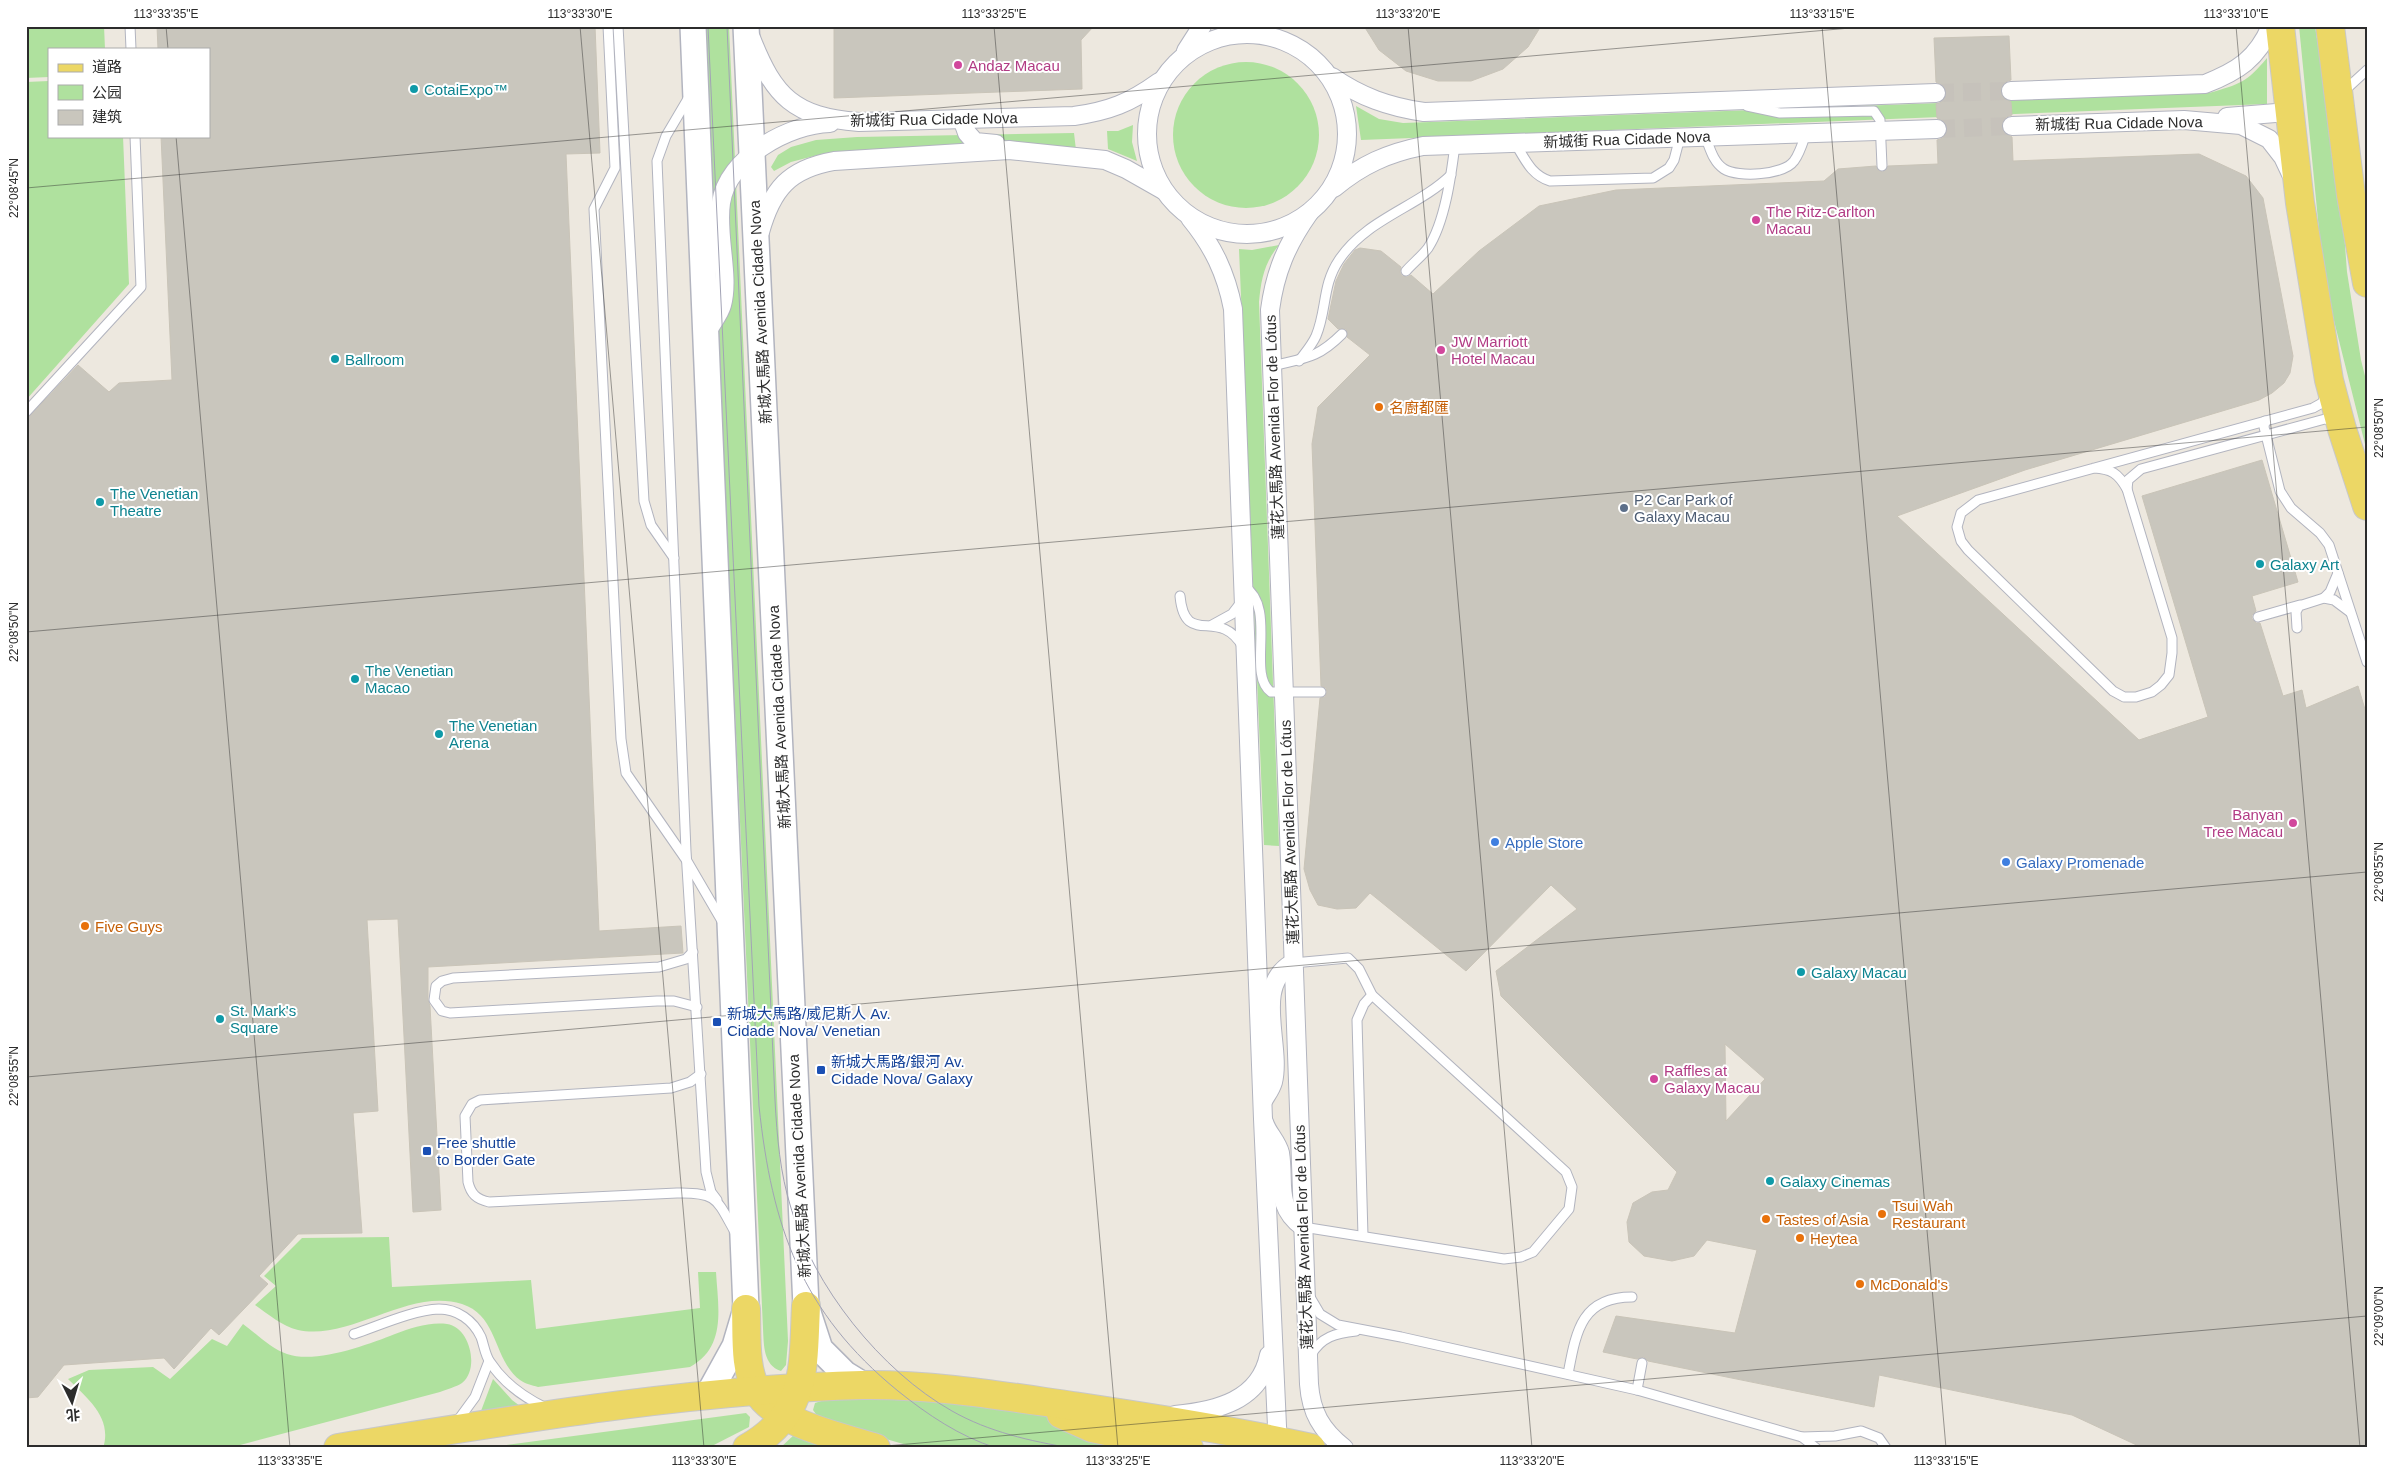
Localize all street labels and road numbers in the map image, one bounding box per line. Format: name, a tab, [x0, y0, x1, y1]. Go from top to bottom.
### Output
street label: 新城街 Rua Cidade Nova	[850, 109, 1019, 129]
street label: 新城街 Rua Cidade Nova	[2035, 113, 2204, 133]
street label: 新城街 Rua Cidade Nova	[1543, 128, 1712, 150]
street label: 新城大馬路 Avenida Cidade Nova	[746, 199, 774, 424]
street label: 蓮花大馬路 Avenida Flor de Lótus	[1262, 314, 1286, 540]
street label: 新城大馬路 Avenida Cidade Nova	[765, 604, 793, 829]
street label: 蓮花大馬路 Avenida Flor de Lótus	[1277, 719, 1301, 945]
street label: 新城大馬路 Avenida Cidade Nova	[785, 1053, 813, 1278]
street label: 蓮花大馬路 Avenida Flor de Lótus	[1291, 1124, 1315, 1350]

